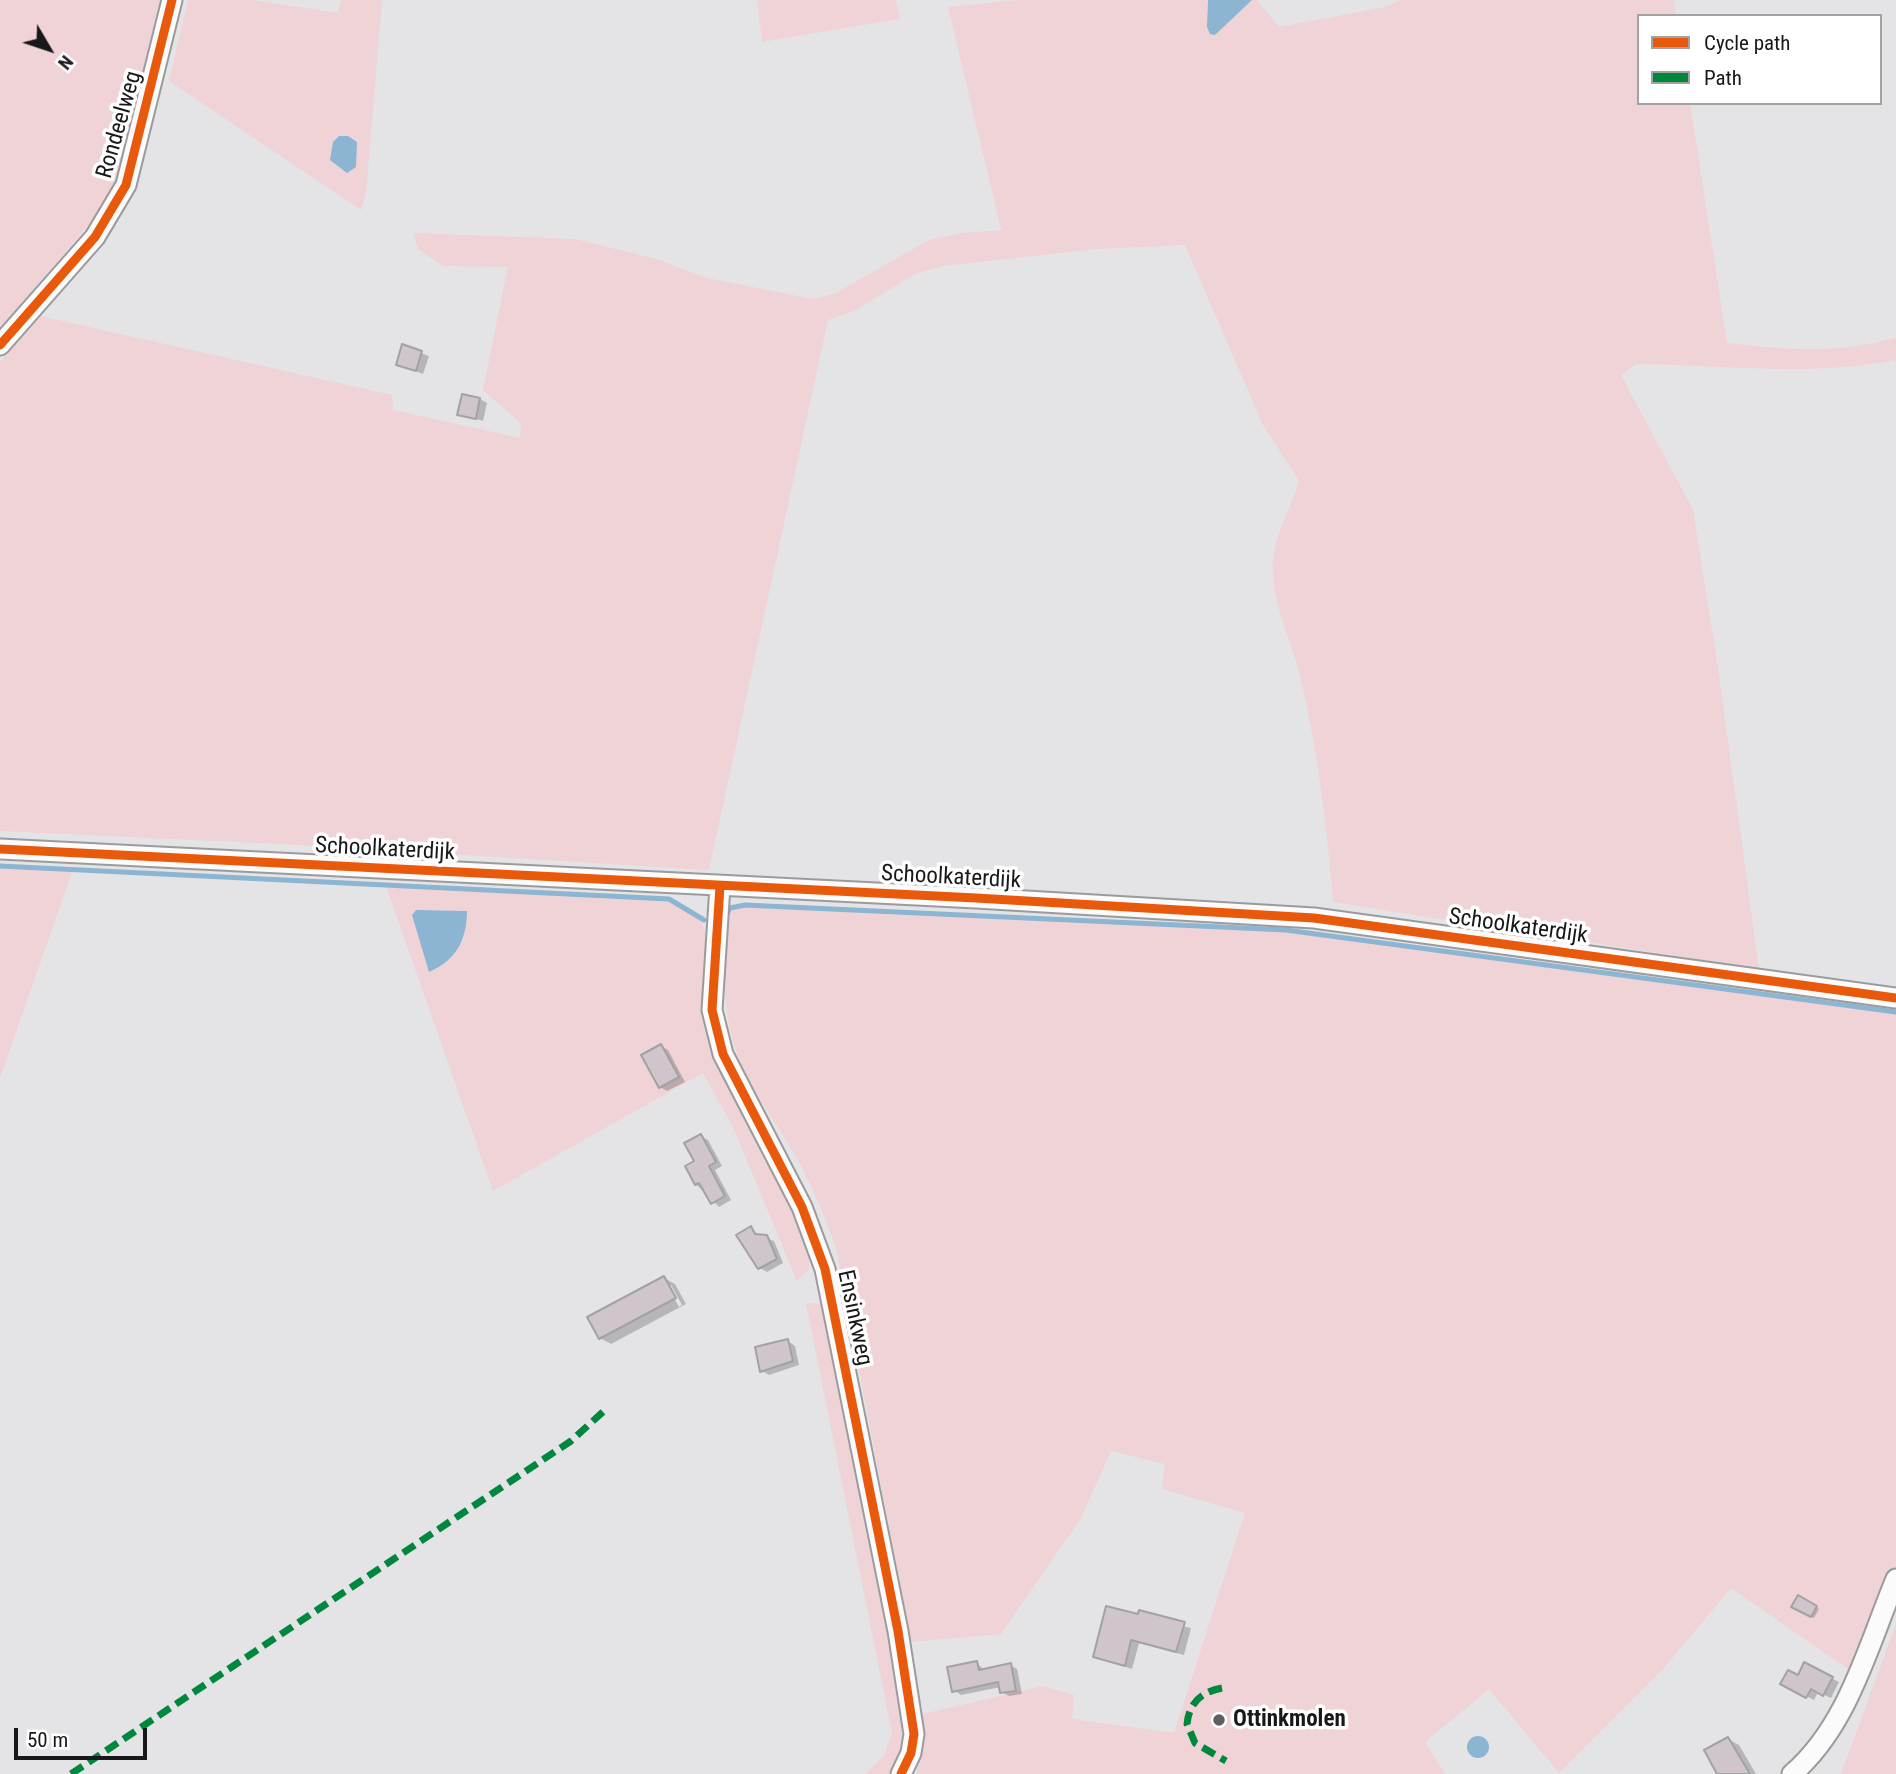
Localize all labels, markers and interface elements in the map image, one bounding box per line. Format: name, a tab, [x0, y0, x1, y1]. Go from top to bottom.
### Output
north arrow	[14, 14, 84, 84]
legend	[1637, 14, 1882, 105]
text: Cycle path	[1704, 31, 1790, 55]
text: N	[53, 51, 78, 74]
text: Path	[1704, 66, 1742, 90]
street label: Rondeelweg	[92, 68, 148, 182]
street label: Schoolkaterdijk	[314, 833, 456, 867]
street label: Schoolkaterdijk	[880, 861, 1022, 895]
street label: Schoolkaterdijk	[1447, 904, 1589, 950]
street label: Ensinkweg	[830, 1268, 878, 1368]
place label: Ottinkmolen	[1233, 1706, 1346, 1734]
marker: Ottinkmolen	[1211, 1712, 1227, 1728]
scale bar	[18, 1714, 150, 1758]
text: 50 m	[27, 1728, 68, 1752]

